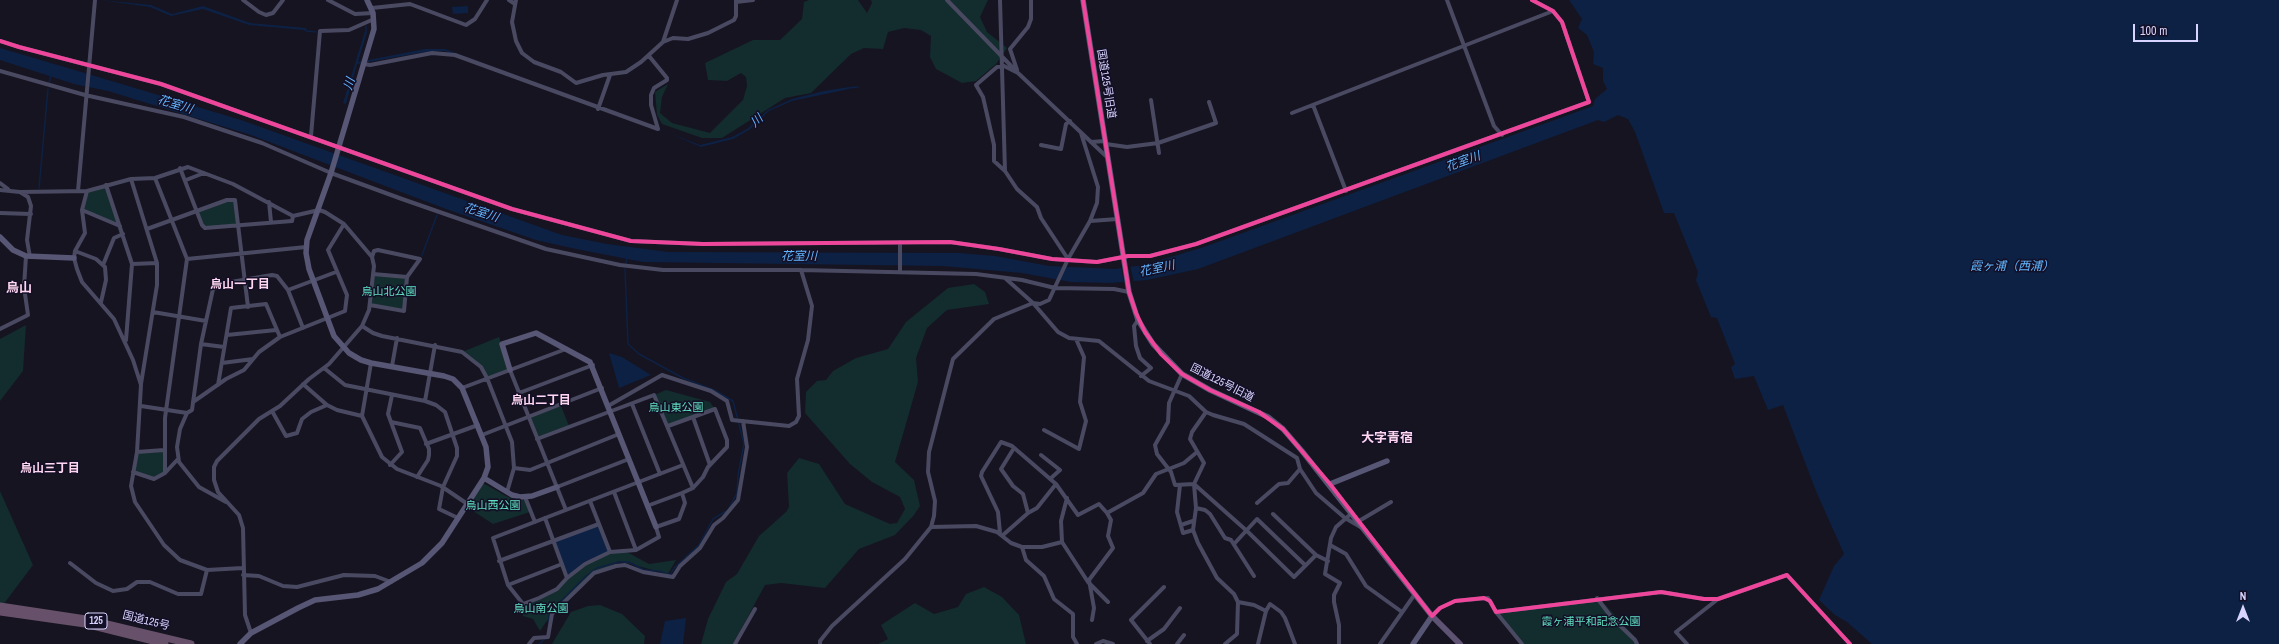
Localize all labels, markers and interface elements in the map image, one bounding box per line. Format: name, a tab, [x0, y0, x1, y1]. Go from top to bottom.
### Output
scale bar	[2135, 16, 2200, 42]
text: 100 m	[2140, 23, 2167, 39]
street label: 国道125号旧道	[1094, 48, 1118, 120]
water label: 川	[341, 76, 359, 92]
water label: 花室川	[156, 93, 194, 117]
water label: 川	[748, 112, 766, 130]
water label: 花室川	[1444, 149, 1482, 175]
water label: 花室川	[462, 201, 500, 225]
water label: 花室川	[781, 250, 817, 264]
water label: 花室川	[1138, 258, 1176, 280]
water label: 霞ヶ浦（西浦）	[1970, 260, 2054, 274]
district label: 烏山一丁目	[210, 278, 270, 292]
district label: 烏山	[6, 281, 32, 297]
park label: 烏山北公園	[362, 285, 416, 299]
street label: 国道125号旧道	[1188, 361, 1256, 405]
district label: 烏山二丁目	[511, 394, 571, 408]
park label: 烏山東公園	[649, 401, 703, 415]
district label: 大字青宿	[1361, 431, 1413, 447]
district label: 烏山三丁目	[20, 462, 80, 476]
park label: 烏山西公園	[466, 499, 520, 513]
north arrow	[2223, 588, 2263, 628]
text: N	[2240, 589, 2246, 603]
park label: 烏山南公園	[514, 602, 568, 616]
street label: 国道125号	[121, 609, 171, 633]
road number: 125	[85, 613, 107, 629]
park label: 霞ヶ浦平和記念公園	[1542, 615, 1640, 629]

